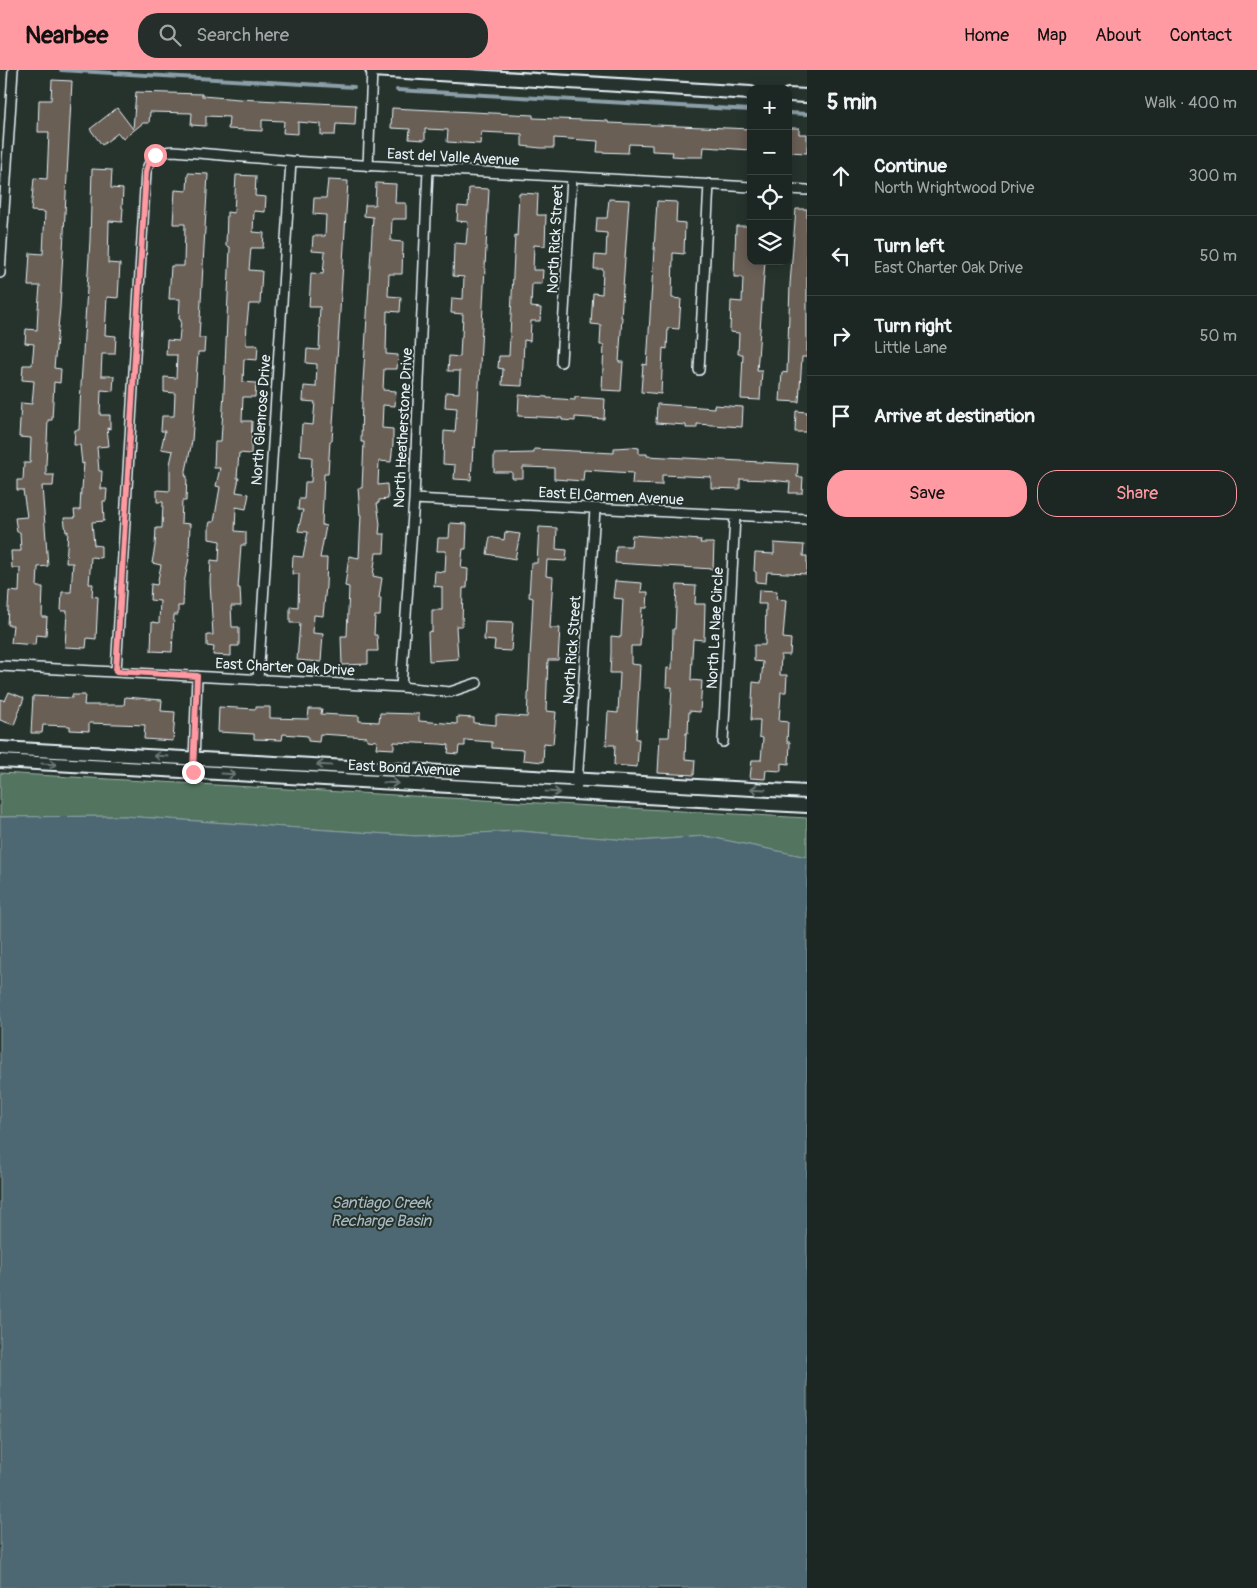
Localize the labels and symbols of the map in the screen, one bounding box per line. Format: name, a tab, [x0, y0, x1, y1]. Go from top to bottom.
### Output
route start	[144, 144, 167, 167]
street label: East del Valle Avenue	[386, 145, 520, 170]
street label: North Rick Street	[543, 183, 568, 294]
street label: North Heatherstone Drive	[390, 347, 417, 509]
street label: North Glenrose Drive	[247, 353, 276, 486]
street label: East El Carmen Avenue	[538, 483, 685, 510]
street label: North La Nae Circle	[703, 566, 728, 690]
street label: North Rick Street	[559, 594, 586, 705]
street label: East Charter Oak Drive	[215, 654, 356, 681]
one-way arrow	[153, 752, 169, 761]
street label: East Bond Avenue	[347, 756, 461, 781]
one-way arrow	[40, 759, 56, 769]
route end	[182, 761, 205, 784]
one-way arrow	[317, 761, 333, 770]
one-way arrow	[220, 770, 236, 779]
one-way arrow	[382, 779, 398, 788]
one-way arrow	[751, 784, 767, 793]
one-way arrow	[545, 788, 561, 797]
water label: Santiago Creek Recharge Basin	[331, 1193, 432, 1231]

